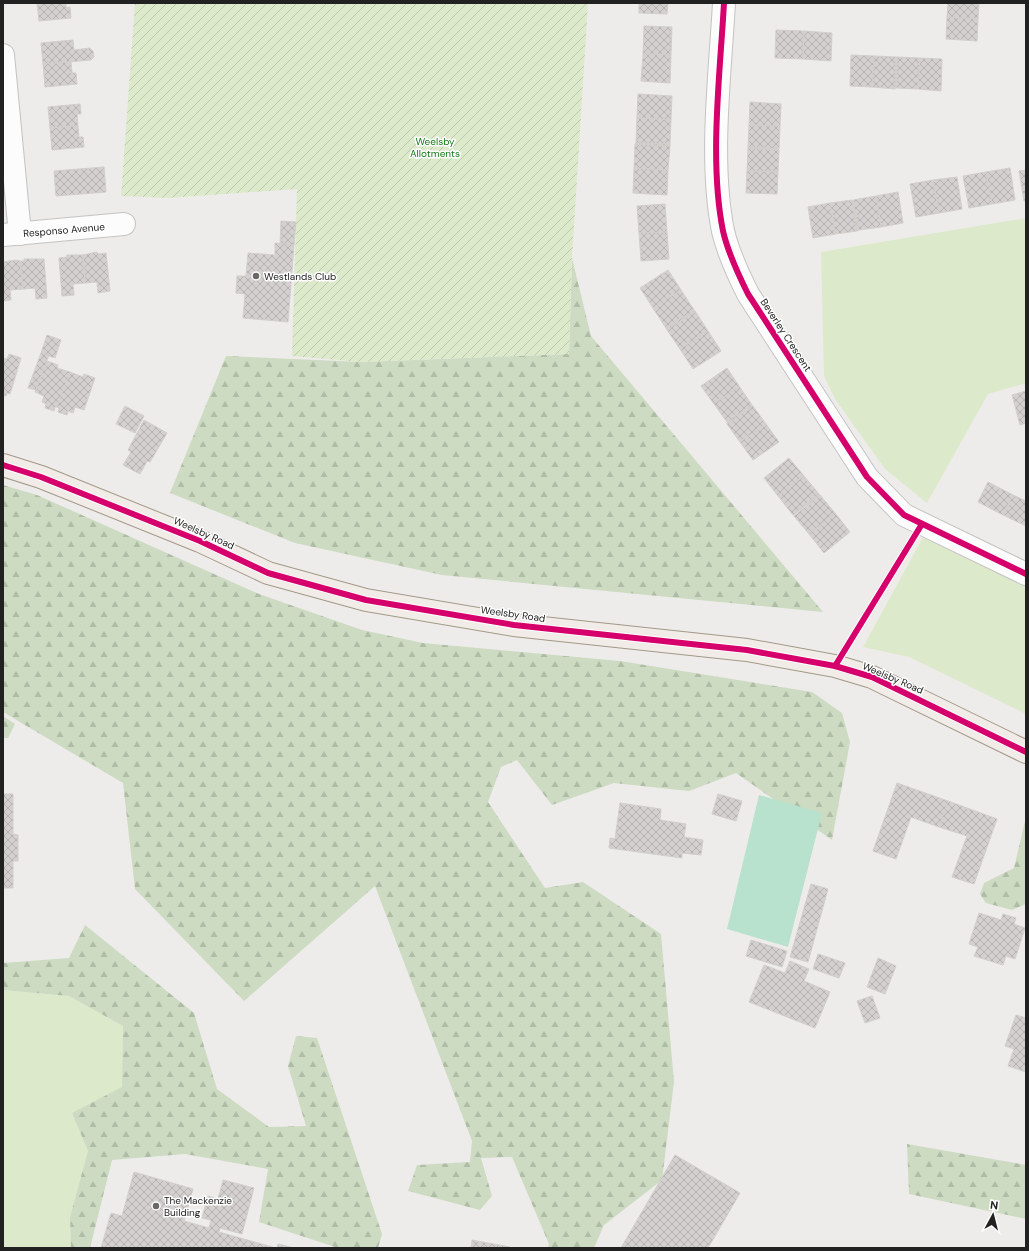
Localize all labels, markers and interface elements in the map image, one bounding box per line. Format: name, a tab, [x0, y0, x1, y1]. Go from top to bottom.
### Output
park label: Weelsby Allotments	[410, 135, 460, 160]
street label: Responso Avenue	[23, 220, 106, 240]
place label: Westlands Club	[264, 270, 336, 283]
marker: Westlands Club	[251, 271, 261, 281]
street label: Beverley Crescent	[758, 296, 814, 374]
street label: Weelsby Road	[172, 514, 236, 552]
street label: Weelsby Road	[480, 603, 546, 625]
street label: Weelsby Road	[860, 659, 926, 697]
place label: The Mackenzie Building	[164, 1194, 232, 1219]
north arrow	[973, 1195, 1013, 1235]
text: N	[989, 1198, 999, 1213]
marker: The Mackenzie Building	[151, 1201, 161, 1211]

